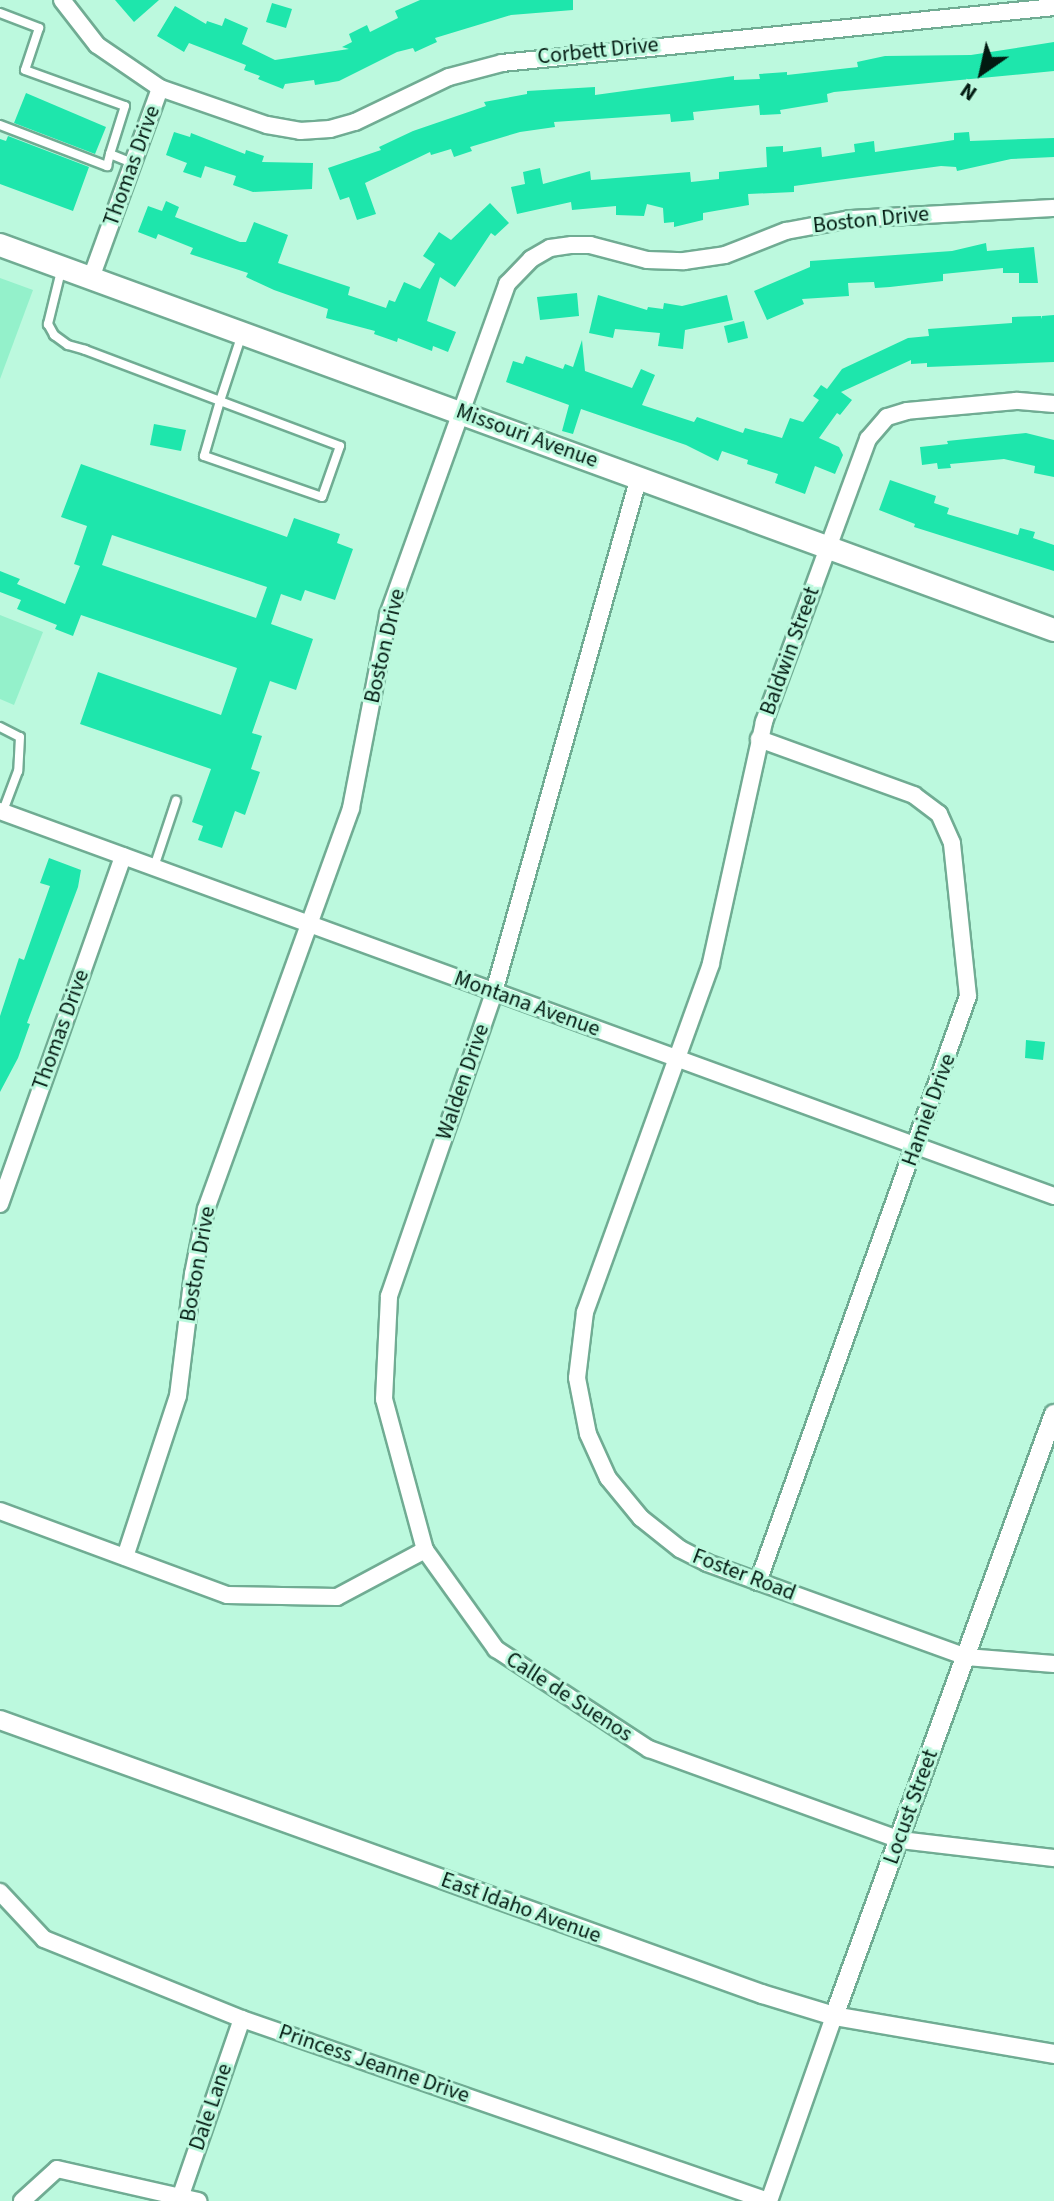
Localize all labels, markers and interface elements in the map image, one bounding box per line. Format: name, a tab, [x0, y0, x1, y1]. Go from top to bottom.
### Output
street label: Corbett Drive	[536, 32, 660, 70]
north arrow	[942, 32, 1022, 112]
text: N	[954, 75, 984, 109]
street label: Thomas Drive	[98, 102, 166, 230]
street label: Boston Drive	[812, 201, 930, 239]
street label: Missouri Avenue	[452, 398, 602, 474]
street label: Baldwin Street	[755, 583, 825, 719]
street label: Boston Drive	[359, 586, 411, 706]
street label: Montana Avenue	[450, 965, 604, 1043]
street label: Thomas Drive	[27, 966, 95, 1094]
street label: Walden Drive	[431, 1021, 495, 1143]
street label: Hamiel Drive	[896, 1050, 962, 1170]
street label: Boston Drive	[175, 1204, 221, 1324]
street label: Foster Road	[689, 1543, 799, 1607]
street label: Calle de Suenos	[501, 1646, 637, 1748]
street label: Locust Street	[878, 1746, 944, 1868]
street label: East Idaho Avenue	[437, 1867, 605, 1949]
street label: Princess Jeanne Drive	[275, 2019, 473, 2109]
street label: Dale Lane	[184, 2060, 238, 2154]

